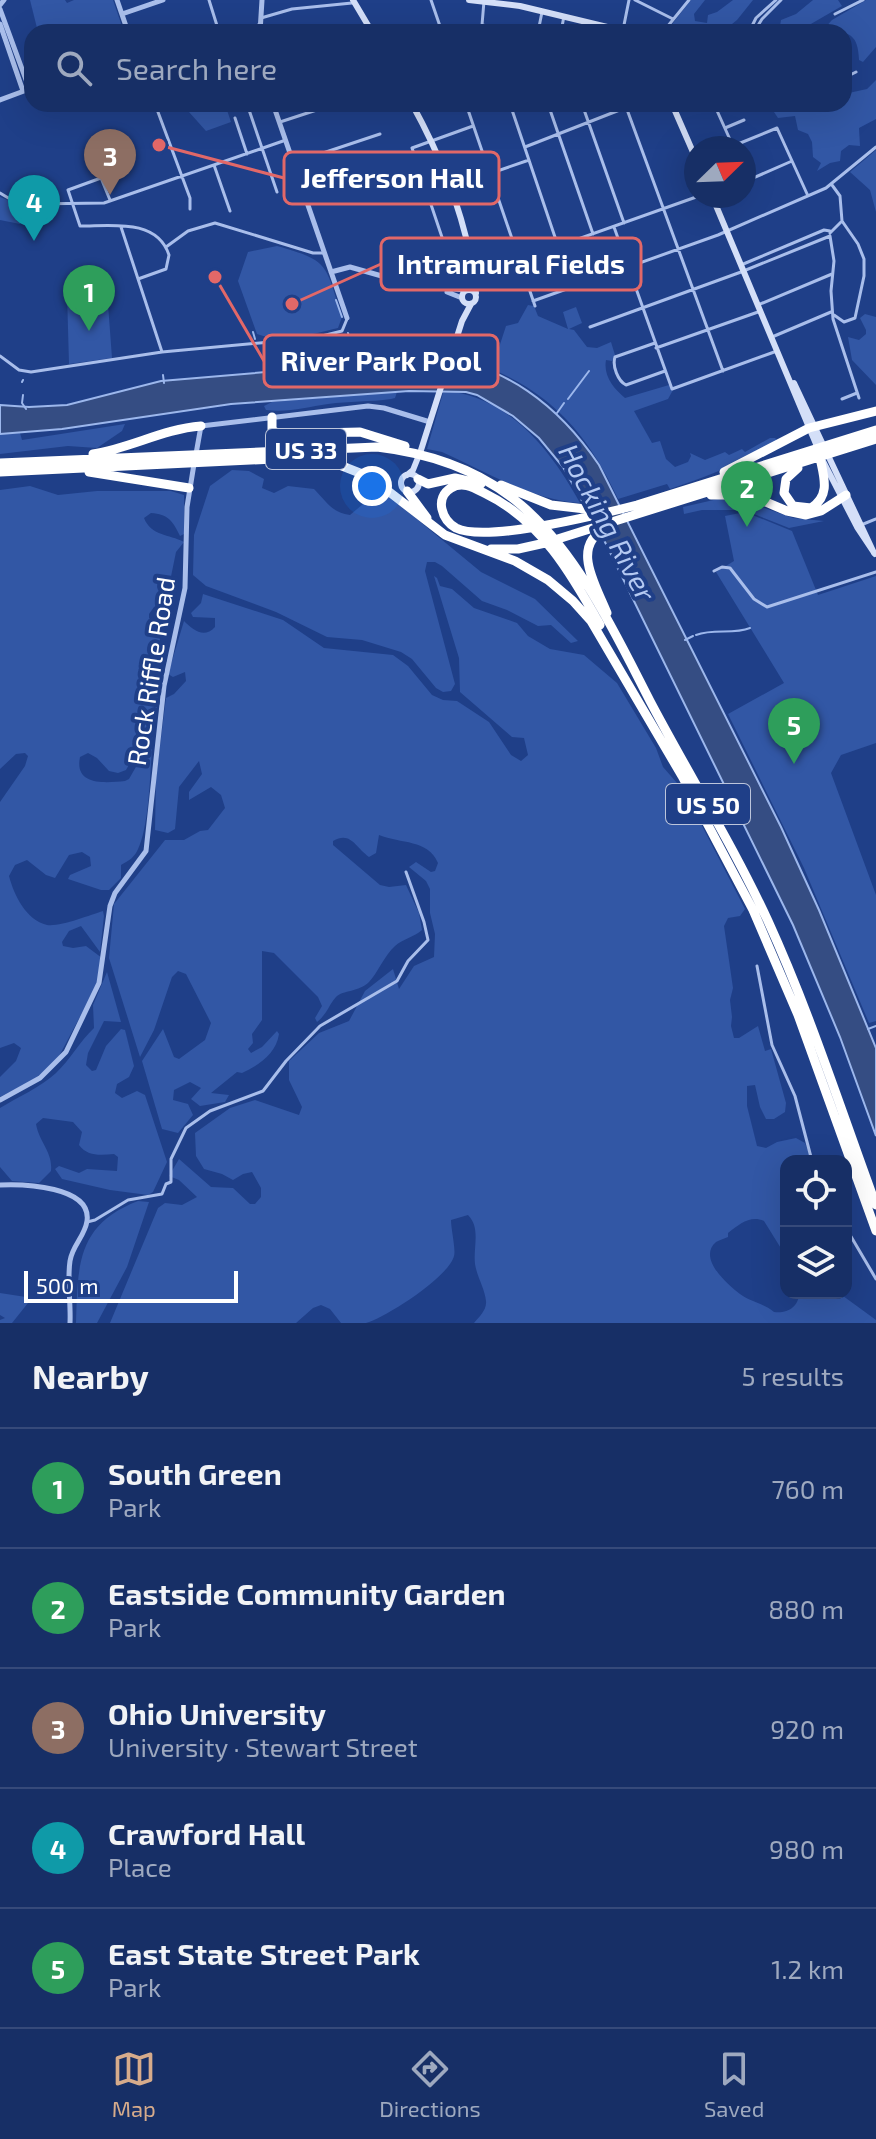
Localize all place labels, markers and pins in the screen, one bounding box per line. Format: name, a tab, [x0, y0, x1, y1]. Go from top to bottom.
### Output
pin: 3	[84, 129, 136, 195]
callout: Jefferson Hall	[284, 152, 499, 204]
pin: 4	[8, 175, 60, 241]
callout: Intramural Fields	[381, 238, 641, 290]
pin: 1	[63, 265, 115, 331]
callout: River Park Pool	[264, 335, 498, 387]
pin: 2	[721, 461, 773, 527]
pin: 5	[768, 698, 820, 764]

